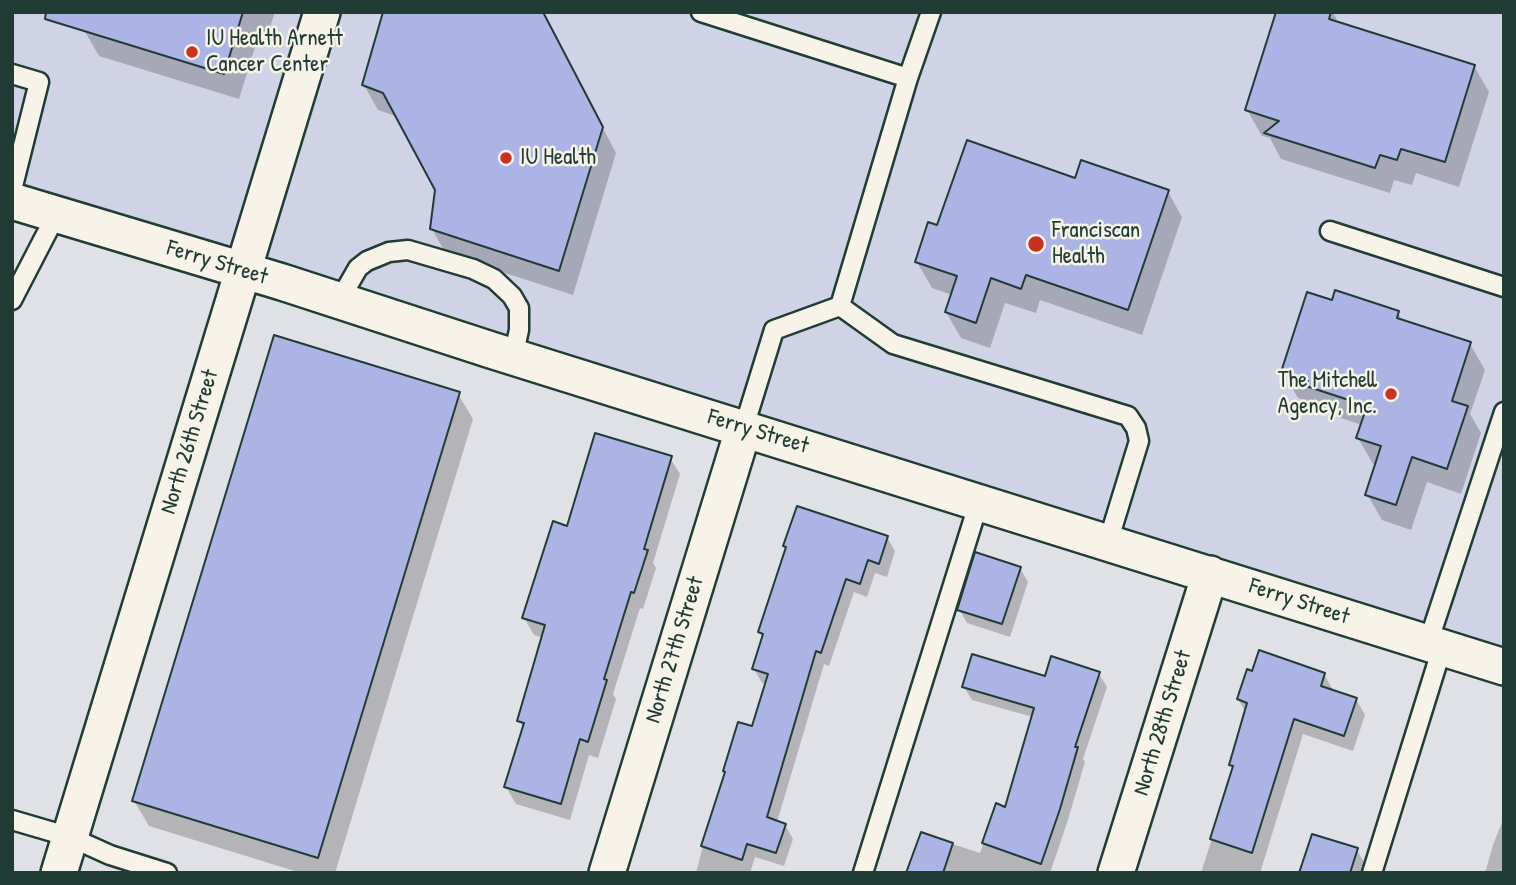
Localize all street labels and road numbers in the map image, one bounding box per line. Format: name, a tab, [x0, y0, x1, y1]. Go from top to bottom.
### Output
street label: Ferry Street	[163, 235, 271, 291]
street label: North 26th Street	[155, 366, 225, 518]
street label: Ferry Street	[704, 404, 812, 460]
street label: North 27th Street	[640, 573, 710, 727]
street label: Ferry Street	[1245, 573, 1353, 631]
street label: North 28th Street	[1128, 647, 1198, 799]

